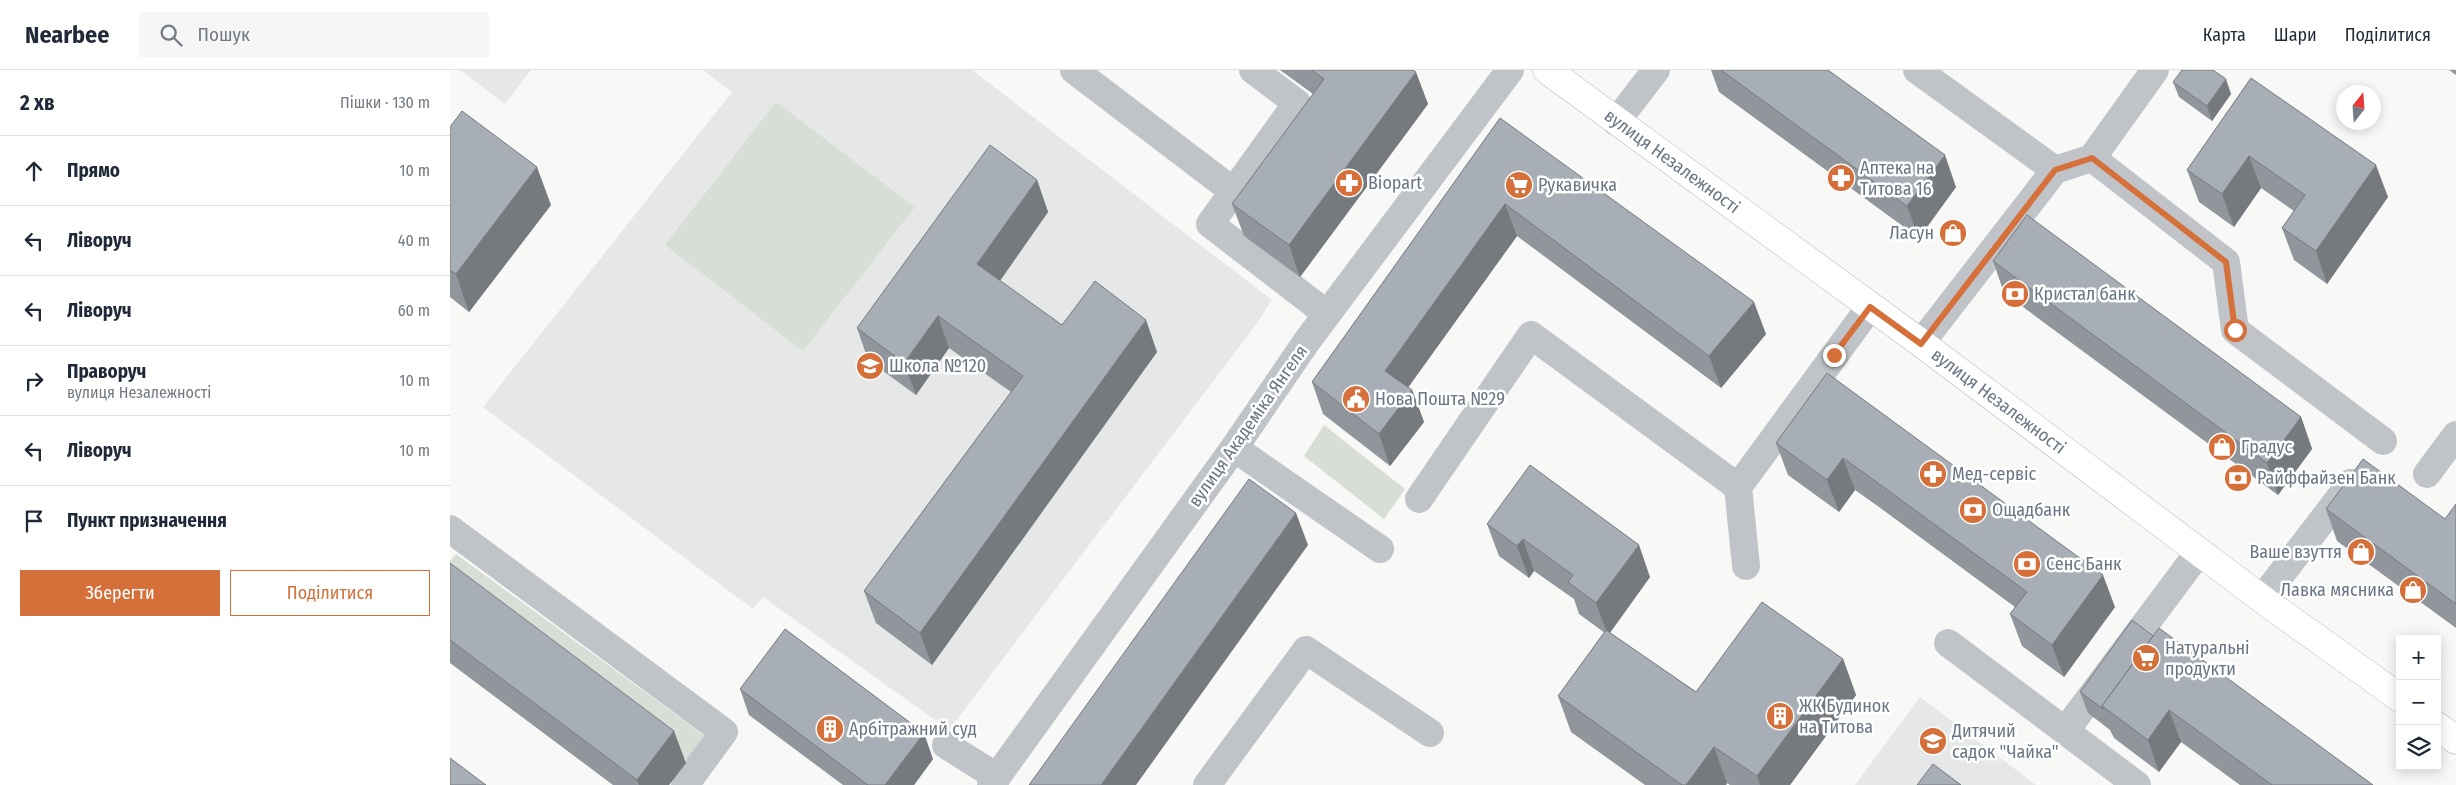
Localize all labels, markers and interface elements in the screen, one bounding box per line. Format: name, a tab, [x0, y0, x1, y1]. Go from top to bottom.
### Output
search box	[139, 12, 489, 57]
text: Nearbee	[25, 21, 109, 49]
icon: search	[157, 21, 185, 49]
text: Пошук	[197, 23, 250, 46]
text: Карта	[2203, 24, 2246, 46]
text: Шари	[2274, 24, 2317, 46]
text: Поділитися	[2345, 24, 2431, 46]
north arrow	[2336, 85, 2381, 130]
text: 2 хв	[20, 90, 55, 116]
text: Пішки · 130 m	[340, 93, 430, 112]
street label: вулиця Незалежності	[1600, 105, 1744, 218]
icon: ahead	[20, 157, 48, 185]
place label: Аптека на Титова 16	[1860, 157, 1935, 200]
text: Прямо	[67, 159, 120, 182]
text: 10 m	[399, 161, 430, 180]
pharmacy icon: Аптека на Титова 16	[1826, 163, 1856, 193]
pharmacy icon: Biopart	[1334, 168, 1364, 198]
supermarket icon: Рукавичка	[1504, 170, 1534, 200]
place label: Biopart	[1368, 172, 1422, 194]
place label: Рукавичка	[1538, 174, 1617, 196]
shop icon: Ласун	[1938, 218, 1968, 248]
place label: Ласун	[1889, 222, 1934, 244]
icon: left	[20, 227, 48, 255]
text: Ліворуч	[67, 229, 132, 252]
text: 40 m	[398, 231, 430, 250]
bank icon: Кристал банк	[2000, 279, 2030, 309]
place label: Кристал банк	[2034, 283, 2136, 305]
icon: left	[20, 297, 48, 325]
text: Ліворуч	[67, 299, 132, 322]
text: 60 m	[398, 301, 430, 320]
route start	[2224, 319, 2247, 342]
street label: вулиця Академіка Янгеля	[1184, 341, 1312, 511]
route end	[1823, 344, 1846, 367]
street label: вулиця Незалежності	[1927, 344, 2070, 459]
school or university icon: Школа №120	[855, 351, 885, 381]
place label: Школа №120	[889, 355, 986, 377]
text: Праворуч	[67, 360, 146, 383]
icon: right	[20, 367, 48, 395]
text: 10 m	[399, 371, 430, 390]
text: вулиця Незалежності	[67, 383, 211, 402]
public building icon: Нова Пошта №29	[1341, 384, 1371, 414]
place label: Нова Пошта №29	[1375, 388, 1505, 410]
shop icon: Градус	[2207, 432, 2237, 462]
place label: Градус	[2241, 436, 2293, 458]
icon: left	[20, 437, 48, 465]
text: Ліворуч	[67, 439, 132, 462]
text: 10 m	[399, 441, 430, 460]
pharmacy icon: Мед-сервіс	[1918, 459, 1948, 489]
place label: Мед-сервіс	[1952, 463, 2037, 485]
bank icon: Райффайзен Банк	[2223, 463, 2253, 493]
place label: Райффайзен Банк	[2257, 467, 2396, 489]
bank icon: Ощадбанк	[1958, 495, 1988, 525]
place label: Ощадбанк	[1992, 499, 2071, 521]
icon: arrive	[20, 507, 48, 535]
text: Пункт призначення	[67, 509, 227, 532]
shop icon: Ваше взуття	[2346, 537, 2376, 567]
place label: Ваше взуття	[2249, 541, 2342, 563]
bank icon: Сенс Банк	[2012, 549, 2042, 579]
place label: Сенс Банк	[2046, 553, 2122, 575]
button: Зберегти	[20, 570, 220, 616]
button: Поділитися	[230, 570, 430, 616]
shop icon: Лавка мясника	[2398, 575, 2428, 605]
place label: Лавка мясника	[2280, 579, 2394, 601]
map controls	[2396, 635, 2441, 770]
button: +	[2396, 635, 2441, 680]
place label: Натуральні продукти	[2165, 637, 2250, 680]
supermarket icon: Натуральні продукти	[2131, 643, 2161, 673]
button: −	[2396, 680, 2441, 725]
place label: ЖК Будинок на Титова	[1799, 695, 1890, 738]
building icon: ЖК Будинок на Титова	[1765, 701, 1795, 731]
building icon: Арбітражний суд	[815, 714, 845, 744]
place label: Арбітражний суд	[849, 718, 977, 740]
place label: Дитячий садок "Чайка"	[1951, 720, 2059, 763]
button: layers	[2396, 725, 2441, 770]
school or university icon: Дитячий садок "Чайка"	[1918, 726, 1948, 756]

